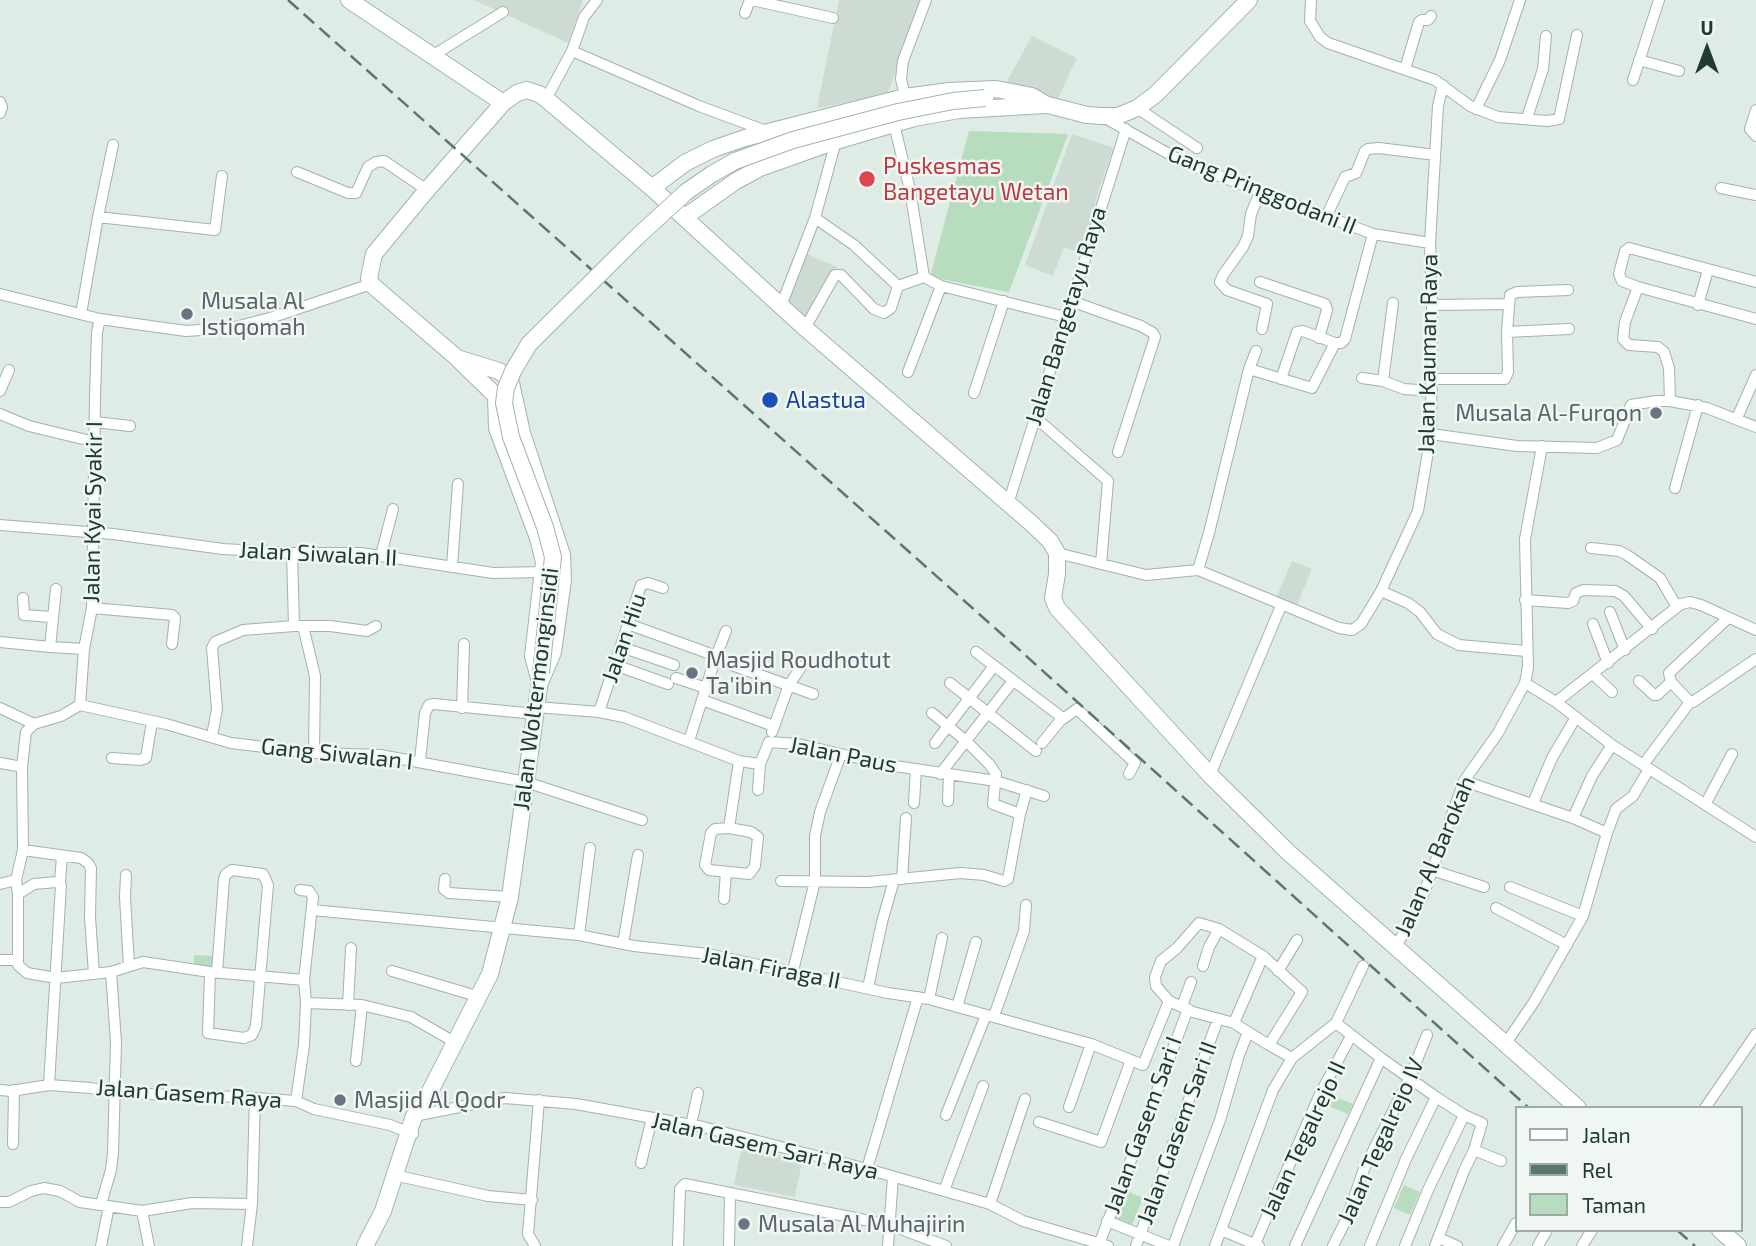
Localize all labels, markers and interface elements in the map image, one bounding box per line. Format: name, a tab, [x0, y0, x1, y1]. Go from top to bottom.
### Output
north arrow	[1672, 14, 1742, 84]
text: U	[1700, 16, 1714, 39]
street label: Gang Pringgodani II	[1164, 140, 1360, 240]
place label: Puskesmas Bangetayu Wetan	[883, 152, 1069, 206]
marker: Puskesmas Bangetayu Wetan	[857, 169, 877, 189]
street label: Jalan Bangetayu Raya	[1020, 203, 1112, 429]
street label: Jalan Kauman Raya	[1412, 254, 1444, 454]
place label: Musala Al Istiqomah	[201, 287, 305, 341]
marker: Musala Al Istiqomah	[179, 306, 195, 322]
place label: Alastua	[786, 386, 866, 414]
marker: Alastua	[760, 390, 780, 410]
place label: Musala Al-Furqon	[1455, 399, 1642, 427]
marker: Musala Al-Furqon	[1648, 405, 1664, 421]
street label: Jalan Kyai Syakir I	[78, 421, 108, 603]
street label: Jalan Siwalan II	[238, 536, 398, 572]
street label: Jalan Woltermonginsidi	[507, 566, 565, 812]
street label: Jalan Hiu	[596, 590, 652, 686]
place label: Masjid Roudhotut Ta'ibin	[706, 646, 891, 700]
marker: Masjid Roudhotut Ta'ibin	[684, 665, 700, 681]
street label: Jalan Paus	[787, 731, 899, 779]
street label: Gang Siwalan I	[260, 732, 414, 776]
street label: Jalan Al Barokah	[1389, 772, 1481, 940]
street label: Jalan Firaga II	[699, 941, 843, 995]
street label: Jalan Gasem Sari I	[1098, 1033, 1188, 1217]
street label: Jalan Gasem Sari II	[1131, 1038, 1223, 1228]
street label: Jalan Tegalrejo IV	[1332, 1054, 1430, 1228]
street label: Jalan Tegalrejo II	[1254, 1057, 1352, 1223]
street label: Jalan Gasem Raya	[95, 1074, 283, 1114]
place label: Masjid Al Qodr	[354, 1086, 505, 1114]
marker: Masjid Al Qodr	[332, 1092, 348, 1108]
street label: Jalan Gasem Sari Raya	[649, 1106, 881, 1186]
legend	[1514, 1106, 1742, 1232]
text: Jalan	[1582, 1122, 1631, 1147]
text: Rel	[1582, 1157, 1612, 1182]
text: Taman	[1582, 1192, 1646, 1217]
place label: Musala Al Muhajirin	[758, 1210, 965, 1238]
marker: Musala Al Muhajirin	[736, 1216, 752, 1232]

